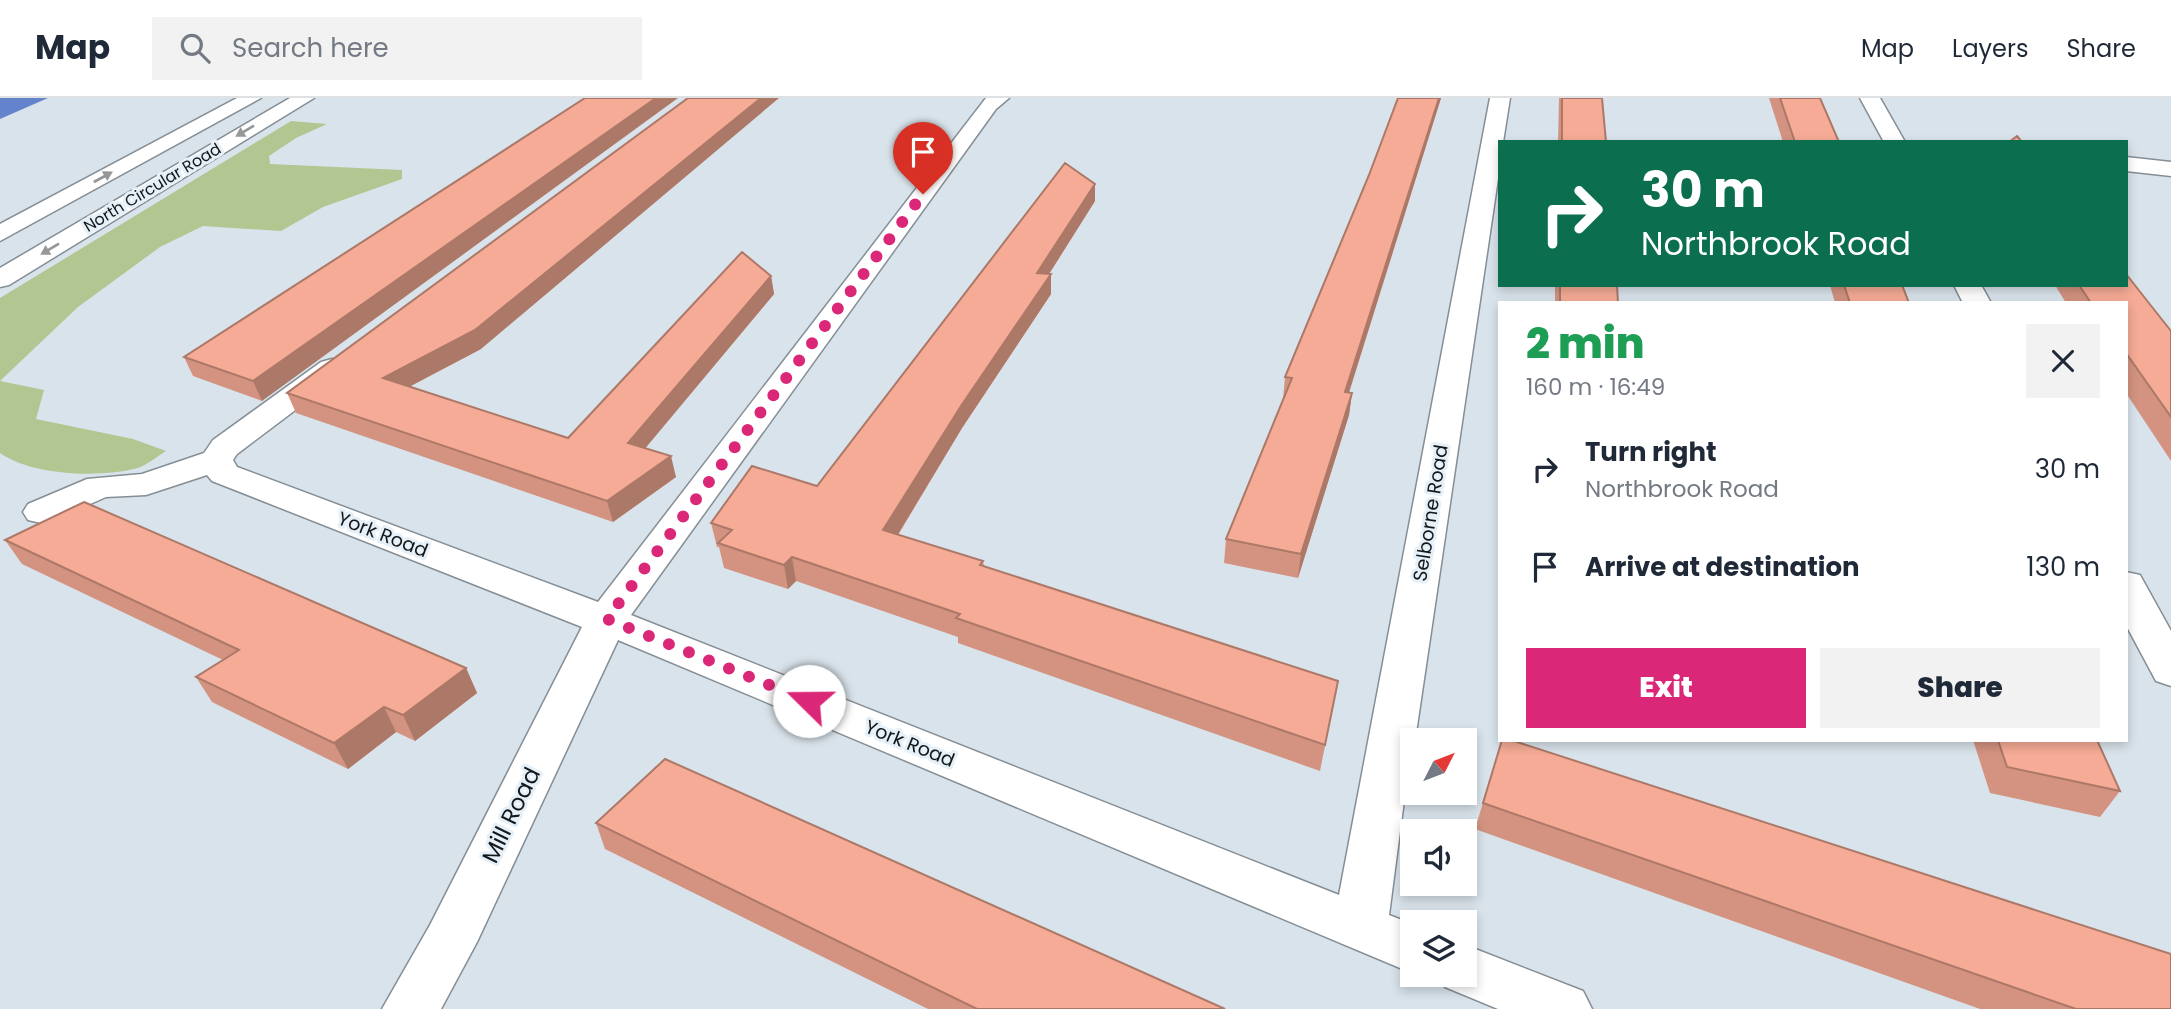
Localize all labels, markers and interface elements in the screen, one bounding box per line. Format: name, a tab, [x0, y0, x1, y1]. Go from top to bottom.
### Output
search box	[152, 17, 642, 80]
text: Map	[35, 24, 110, 71]
icon: search	[176, 29, 214, 67]
text: Search here	[232, 30, 389, 66]
text: Map	[1861, 32, 1914, 65]
text: Layers	[1952, 32, 2028, 65]
text: Share	[2066, 32, 2136, 65]
pin	[893, 122, 953, 194]
one-way arrow	[235, 125, 254, 138]
icon: arrive	[904, 133, 942, 171]
street label: North Circular Road	[79, 137, 225, 238]
text: 30 m	[1641, 156, 1765, 224]
icon: right	[1526, 168, 1617, 259]
one-way arrow	[93, 172, 113, 183]
text: Northbrook Road	[1641, 221, 1911, 266]
one-way arrow	[40, 242, 59, 255]
text: 2 min	[1526, 314, 1644, 373]
button: close	[2026, 324, 2100, 398]
text: 160 m · 16:49	[1526, 371, 1665, 403]
text: Turn right	[1585, 434, 1717, 470]
street label: Selborne Road	[1406, 443, 1455, 583]
icon: right	[1526, 450, 1564, 488]
text: 30 m	[2035, 451, 2100, 487]
text: Northbrook Road	[1585, 473, 1779, 505]
street label: York Road	[334, 505, 432, 564]
icon: arrive	[1526, 548, 1564, 586]
text: Arrive at destination	[1585, 549, 1860, 585]
text: 130 m	[2026, 549, 2100, 585]
button: Exit	[1526, 648, 1806, 728]
button: Share	[1820, 648, 2100, 728]
position arrow	[772, 664, 846, 738]
street label: York Road	[861, 713, 959, 774]
north arrow	[1400, 728, 1477, 805]
map controls	[1400, 728, 1477, 987]
street label: Mill Road	[474, 762, 548, 868]
button: sound	[1400, 819, 1477, 896]
button: layers	[1400, 910, 1477, 987]

